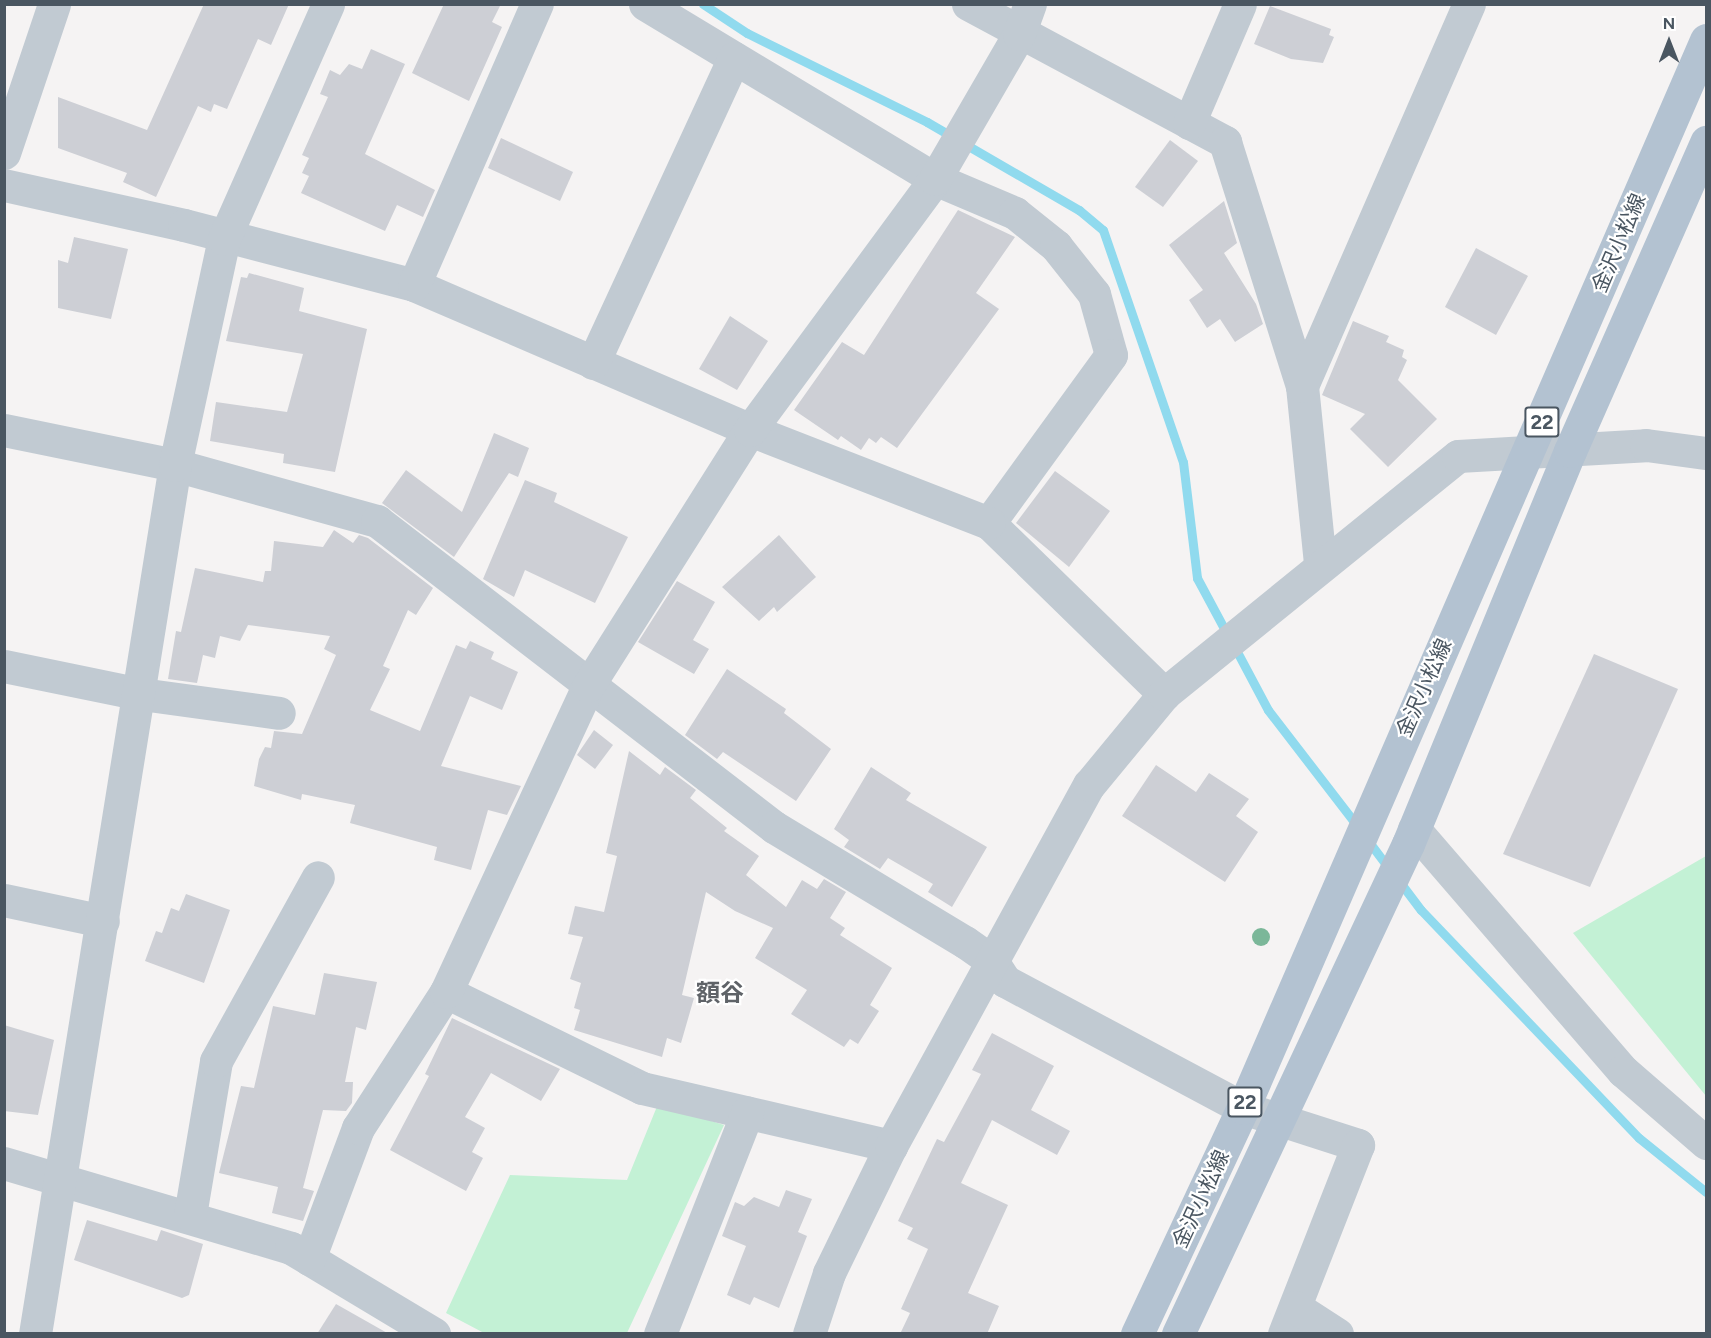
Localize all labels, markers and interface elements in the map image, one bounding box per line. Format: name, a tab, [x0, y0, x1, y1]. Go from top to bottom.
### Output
north arrow	[1639, 12, 1699, 72]
text: N	[1663, 14, 1675, 33]
street label: 金沢小松線	[1587, 190, 1651, 296]
road number: 22	[1524, 405, 1560, 439]
street label: 金沢小松線	[1391, 635, 1457, 741]
district label: 額谷	[696, 979, 744, 1007]
road number: 22	[1227, 1085, 1263, 1119]
street label: 金沢小松線	[1167, 1146, 1235, 1252]

